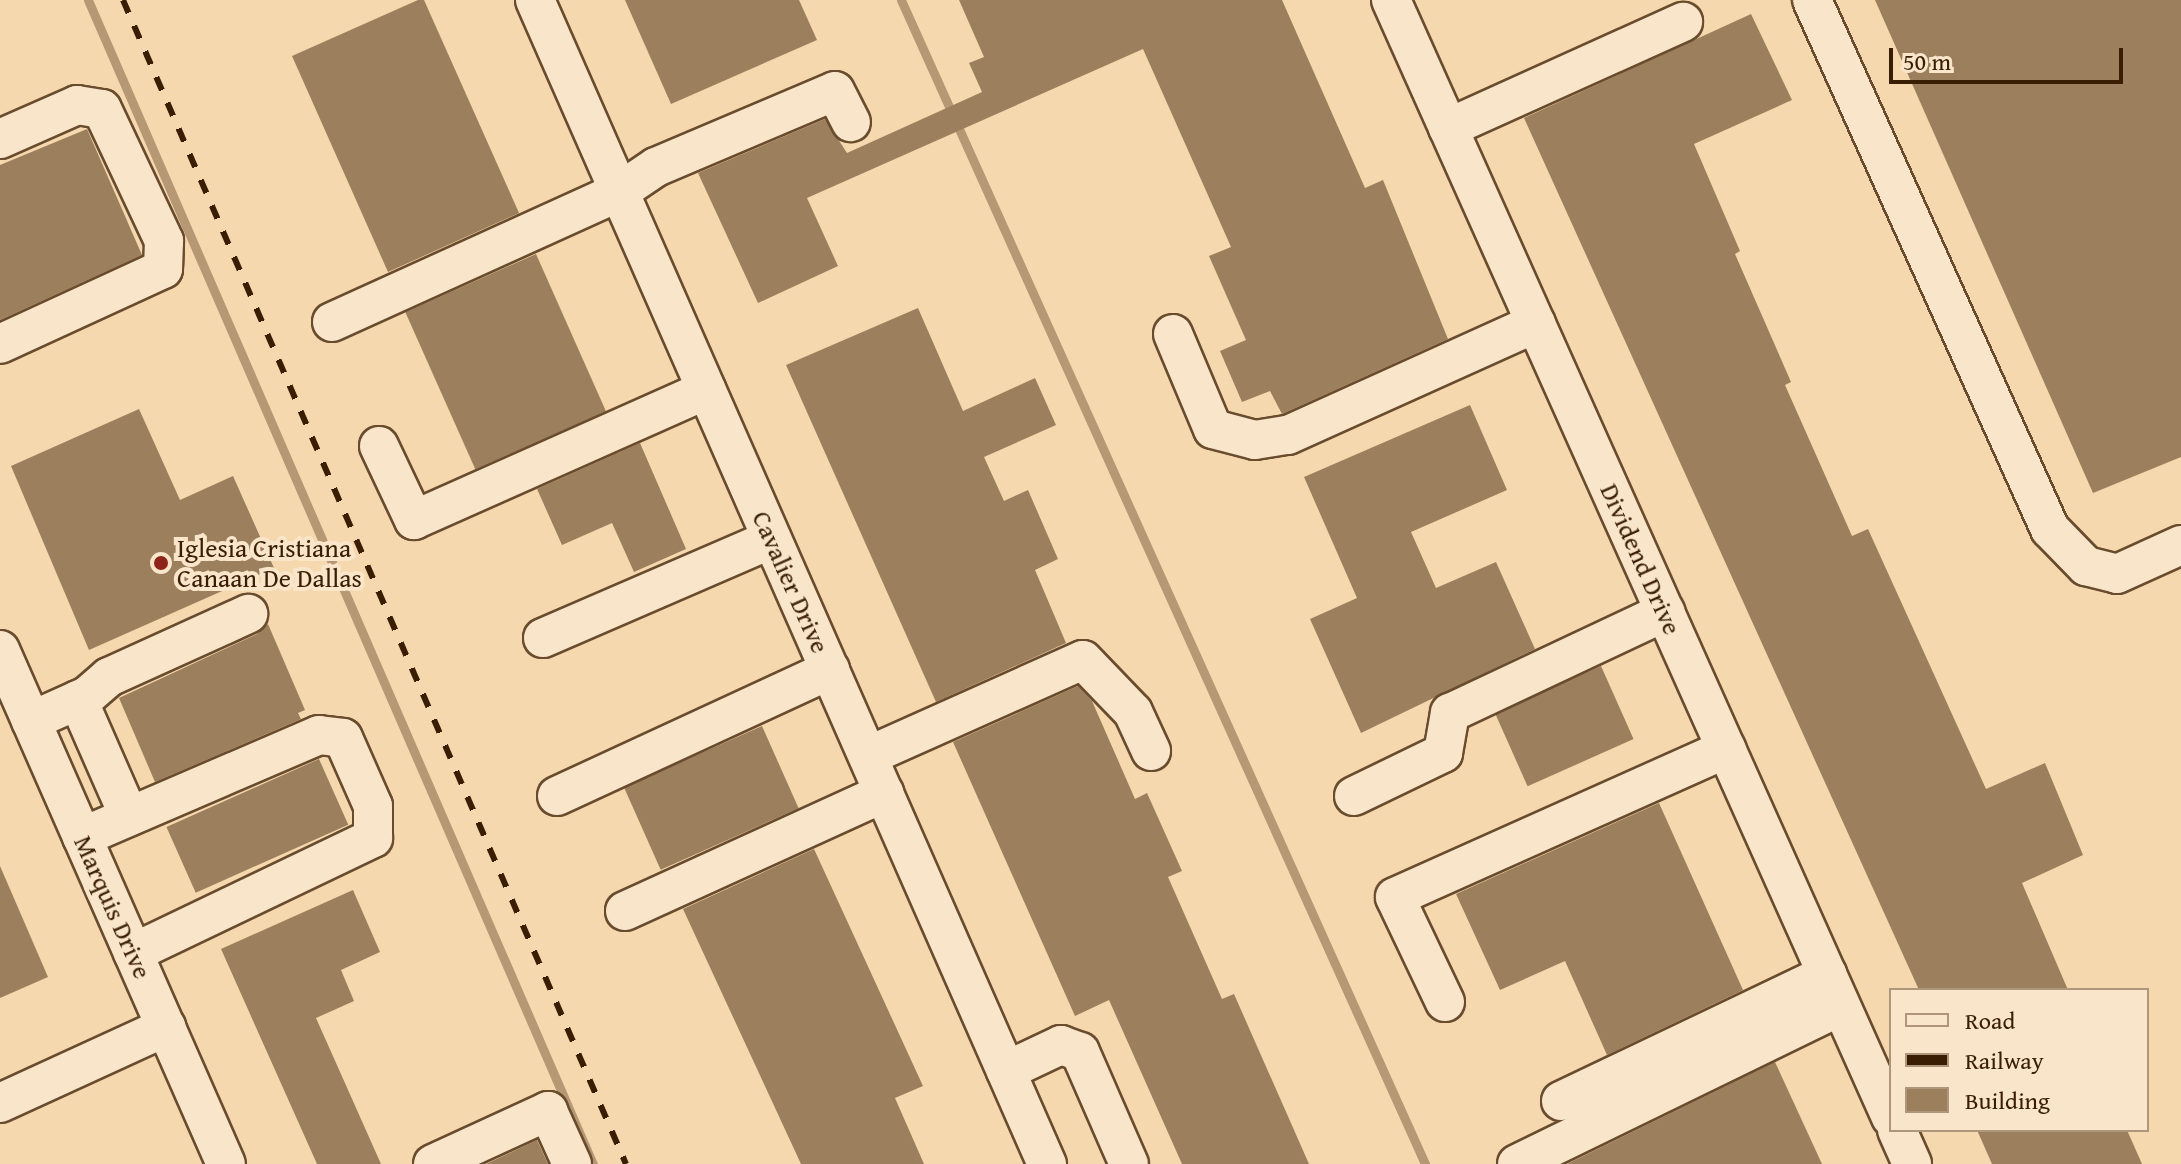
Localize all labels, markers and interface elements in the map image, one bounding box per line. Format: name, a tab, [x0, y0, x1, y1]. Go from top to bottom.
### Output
scale bar	[1893, 32, 2127, 82]
text: 50 m	[1903, 44, 1951, 79]
street label: Dividend Drive	[1594, 479, 1688, 639]
street label: Cavalier Drive	[746, 506, 836, 658]
place label: Iglesia Cristiana Canaan De Dallas	[177, 532, 362, 594]
marker: Iglesia Cristiana Canaan De Dallas	[152, 554, 170, 572]
street label: Marquis Drive	[68, 831, 158, 983]
legend	[1889, 988, 2149, 1132]
text: Road	[1965, 1003, 2015, 1038]
text: Railway	[1965, 1043, 2044, 1078]
text: Building	[1965, 1083, 2050, 1118]

